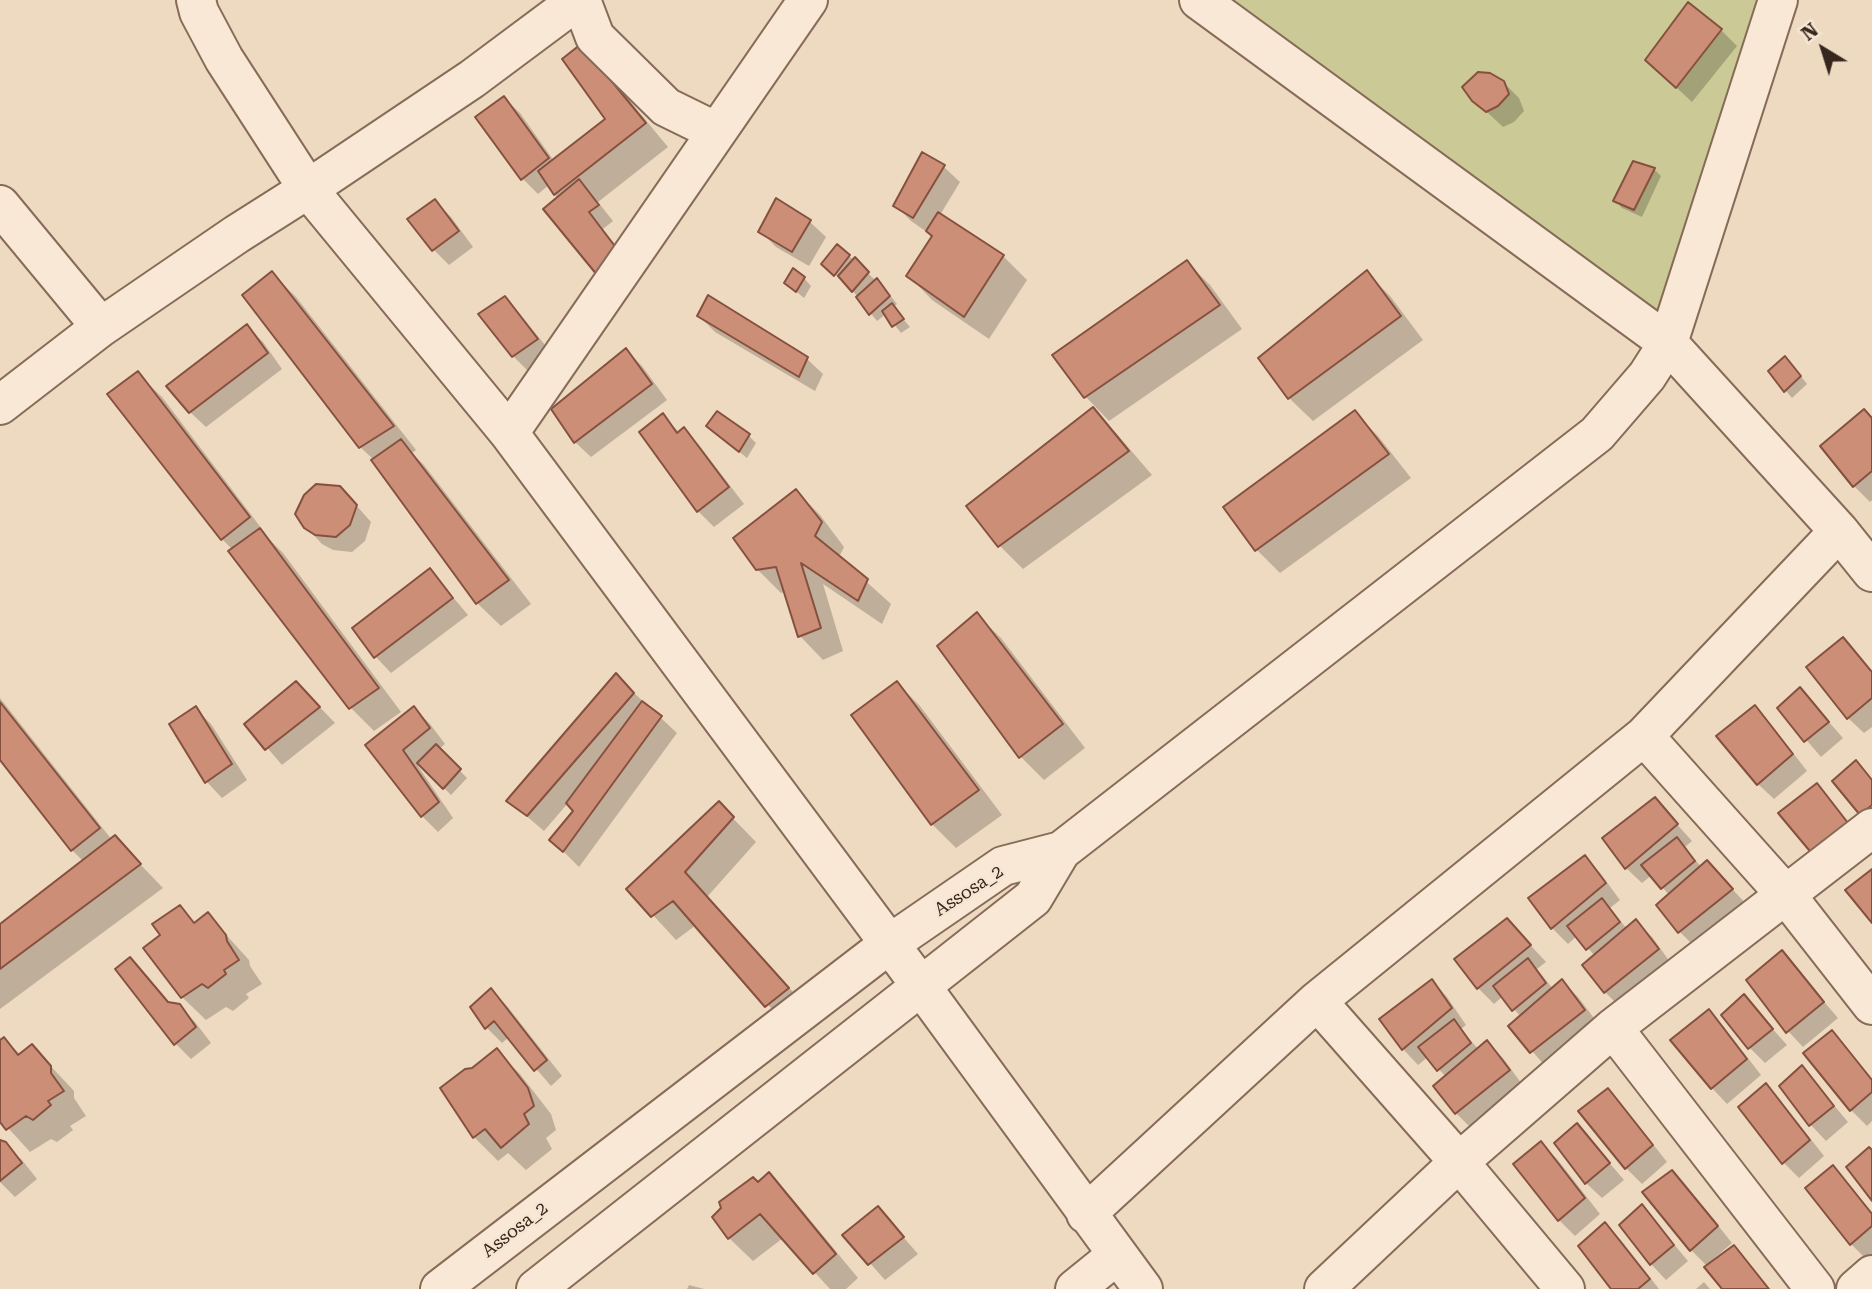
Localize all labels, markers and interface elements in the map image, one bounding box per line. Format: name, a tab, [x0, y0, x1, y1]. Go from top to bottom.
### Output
north arrow	[1788, 14, 1858, 84]
text: N	[1797, 18, 1823, 46]
street label: Assosa_2	[931, 861, 1007, 921]
street label: Assosa_2	[478, 1198, 552, 1262]

